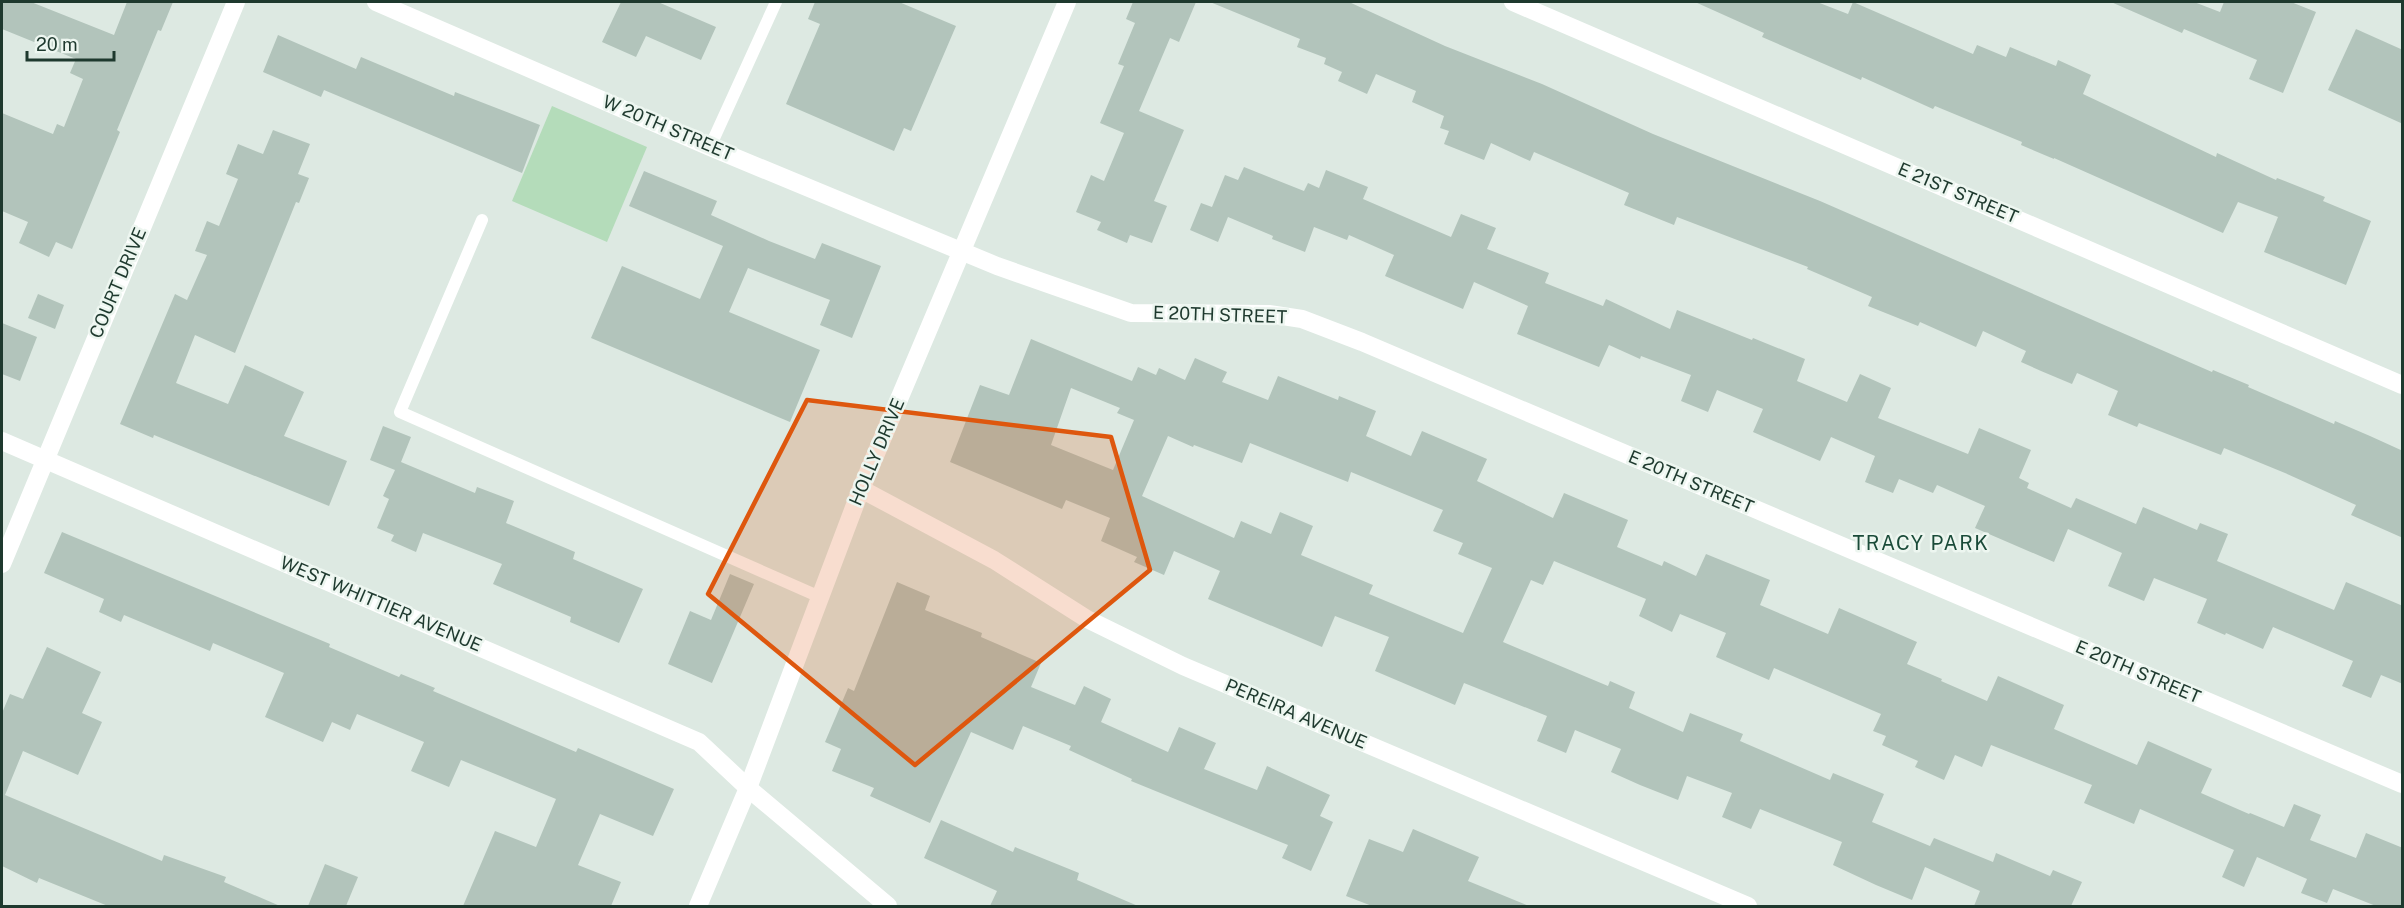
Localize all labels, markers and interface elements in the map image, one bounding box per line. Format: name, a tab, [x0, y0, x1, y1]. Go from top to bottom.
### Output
scale bar	[27, 24, 114, 62]
text: 20 m	[36, 34, 78, 55]
street label: W 20TH STREET	[600, 90, 737, 165]
street label: E 21ST STREET	[1895, 158, 2022, 227]
street label: COURT DRIVE	[85, 224, 150, 341]
street label: E 20TH STREET	[1153, 302, 1288, 327]
street label: HOLLY DRIVE	[845, 395, 909, 508]
street label: E 20TH STREET	[1625, 446, 1757, 518]
district label: TRACY PARK	[1852, 531, 1990, 555]
street label: WEST WHITTIER AVENUE	[277, 551, 485, 656]
street label: E 20TH STREET	[2072, 636, 2204, 708]
street label: PEREIRA AVENUE	[1222, 674, 1370, 753]

